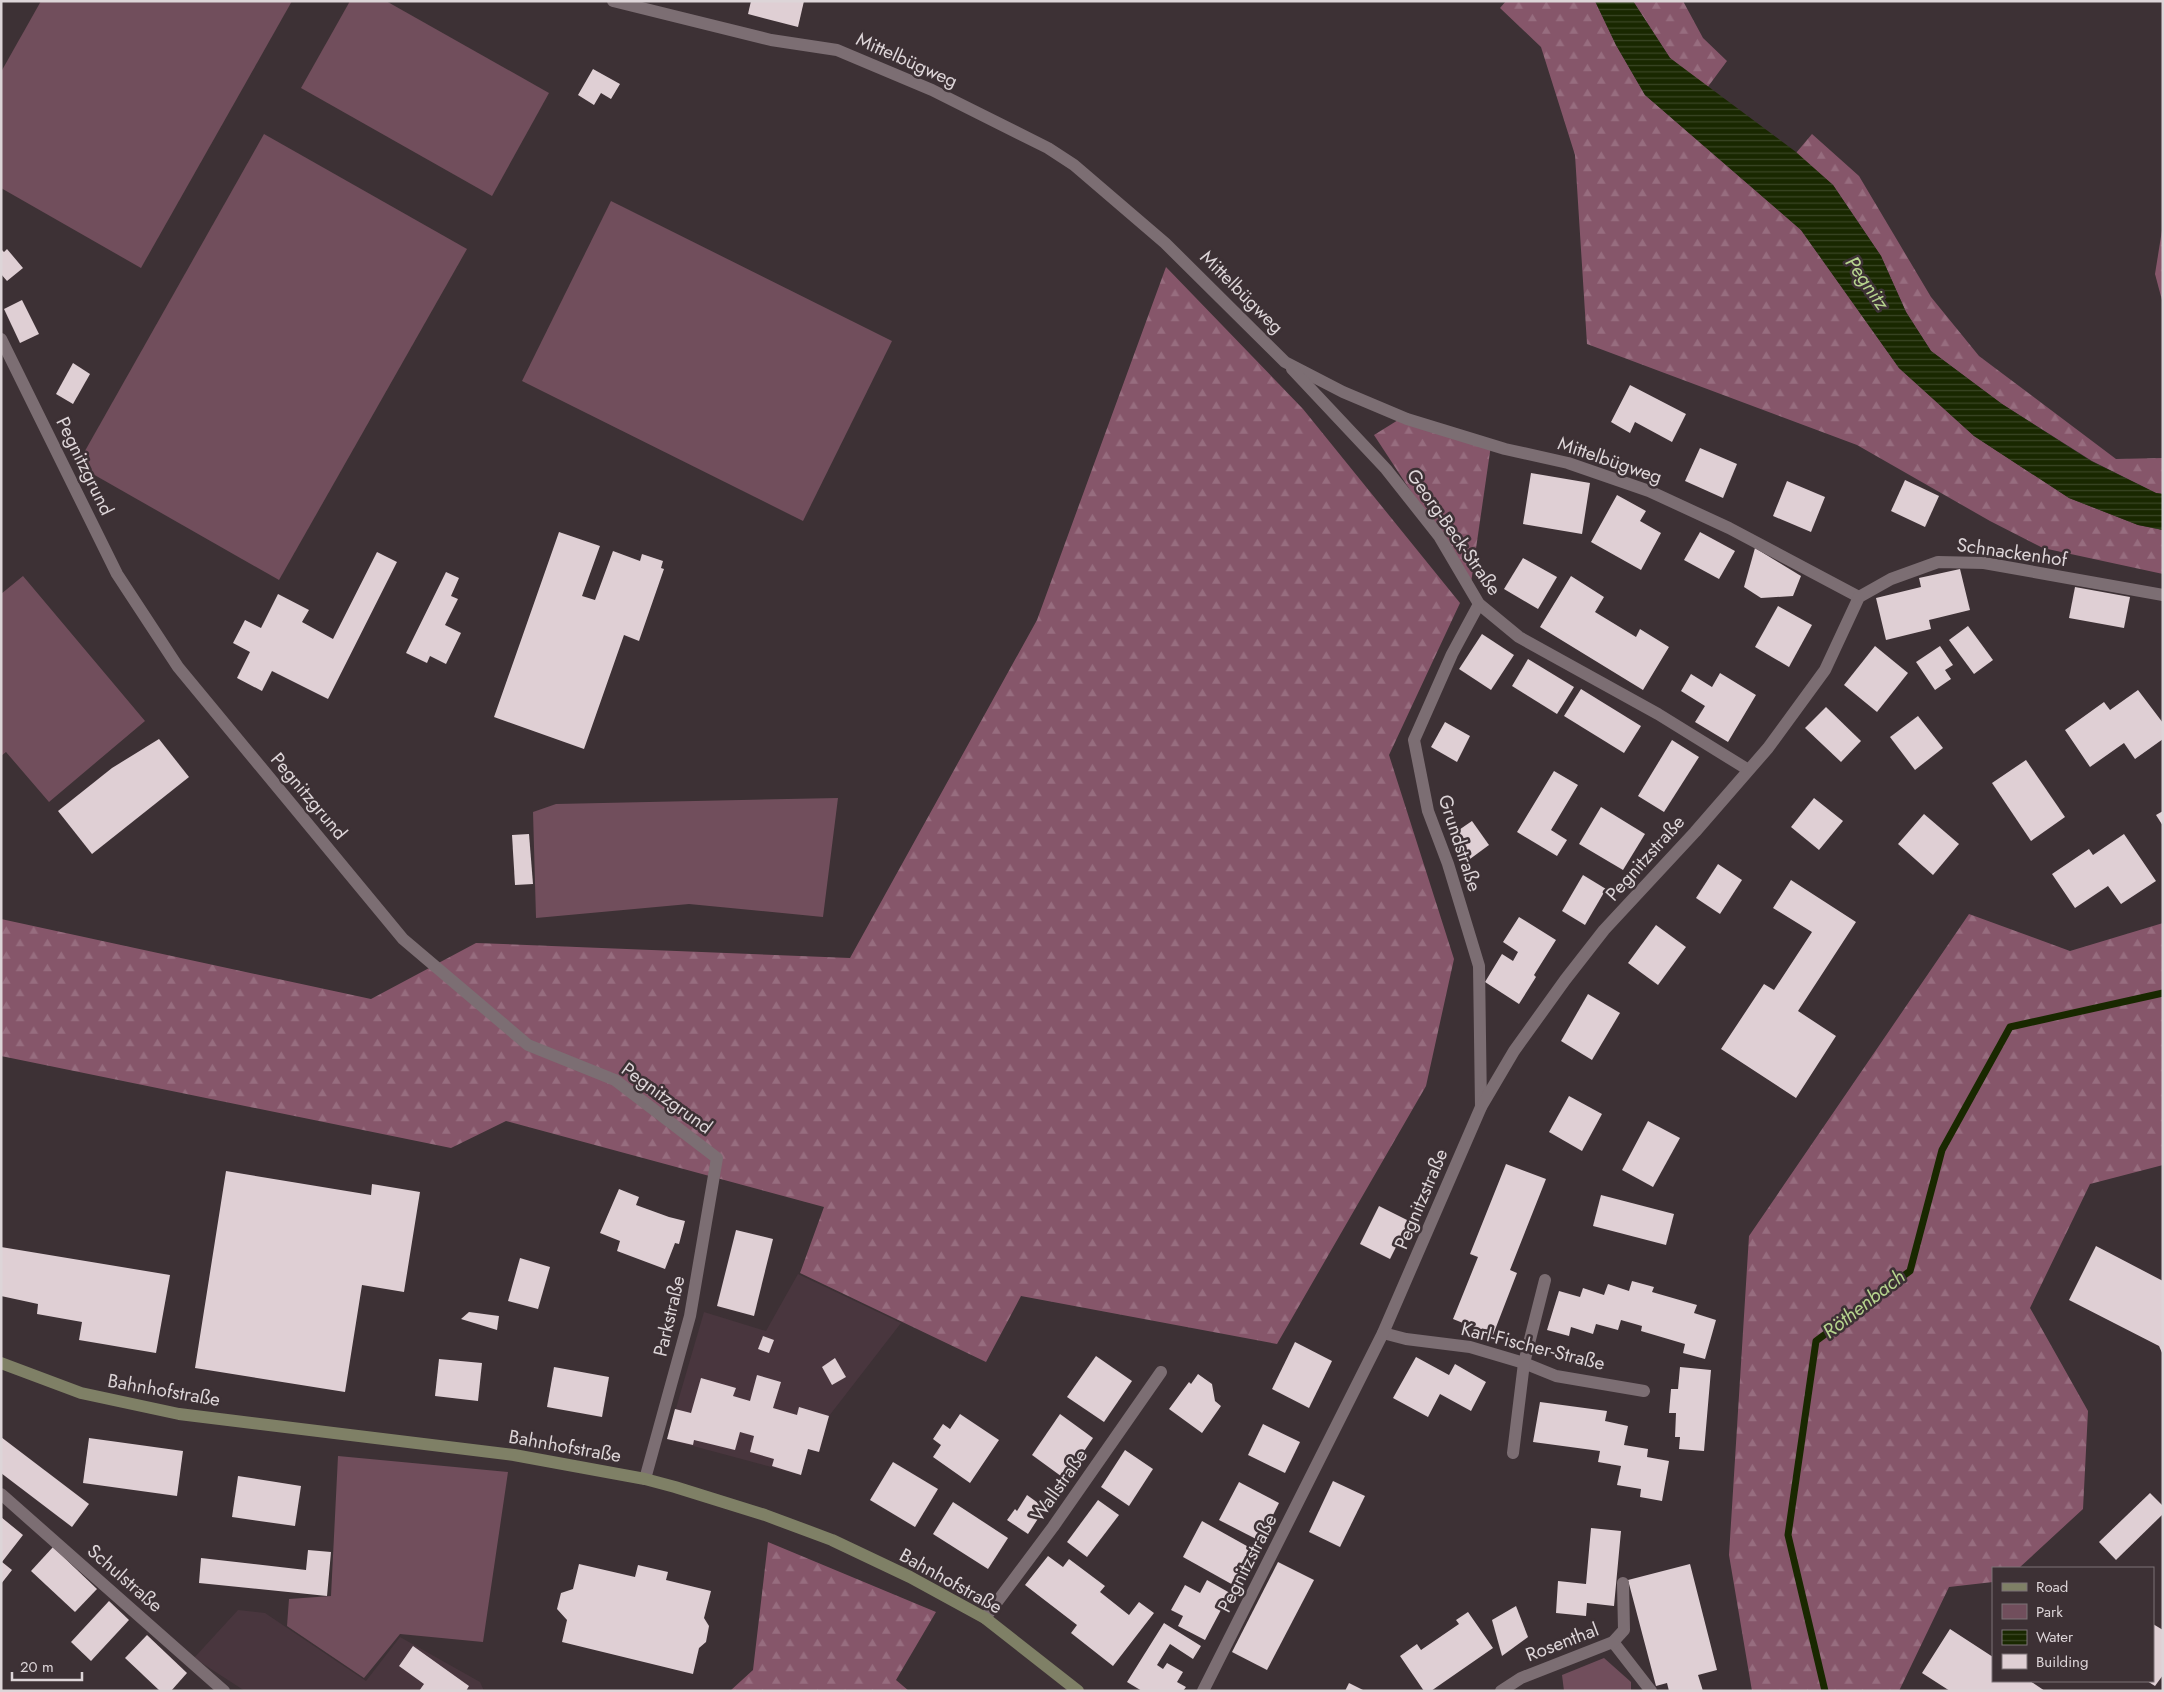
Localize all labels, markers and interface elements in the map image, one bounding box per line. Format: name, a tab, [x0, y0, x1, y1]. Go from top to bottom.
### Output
street label: Mittelbügweg	[852, 26, 962, 94]
street label: Mittelbügweg	[1194, 244, 1290, 340]
water label: Pegnitz	[1838, 250, 1897, 317]
street label: Pegnitzgrund	[50, 412, 120, 520]
street label: Mittelbügweg	[1554, 430, 1666, 490]
street label: Georg-Beck-Straße	[1400, 463, 1508, 601]
street label: Schnackenhof	[1955, 531, 2070, 573]
street label: Pegnitzgrund	[264, 747, 354, 845]
street label: Grundstraße	[1432, 791, 1488, 895]
street label: Pegnitzstraße	[1599, 809, 1691, 907]
street label: Pegnitzgrund	[616, 1056, 718, 1140]
street label: Pegnitzstraße	[1388, 1144, 1454, 1254]
water label: Röthenbach	[1816, 1262, 1912, 1346]
street label: Parkstraße	[647, 1273, 691, 1359]
street label: Karl-Fischer-Straße	[1458, 1315, 1608, 1377]
street label: Bahnhofstraße	[106, 1367, 223, 1413]
street label: Bahnhofstraße	[507, 1423, 624, 1469]
street label: Wallstraße	[1024, 1443, 1094, 1527]
street label: Pegnitzstraße	[1211, 1509, 1283, 1617]
street label: Schulstraße	[81, 1538, 169, 1619]
street label: Bahnhofstraße	[895, 1542, 1008, 1621]
legend	[1992, 1567, 2154, 1682]
text: Road	[2036, 1576, 2068, 1598]
text: Park	[2036, 1601, 2063, 1623]
street label: Rosenthal	[1521, 1616, 1603, 1668]
text: Water	[2036, 1626, 2074, 1648]
scale bar	[12, 1650, 82, 1682]
text: Building	[2036, 1651, 2088, 1673]
text: 20 m	[20, 1656, 54, 1678]

